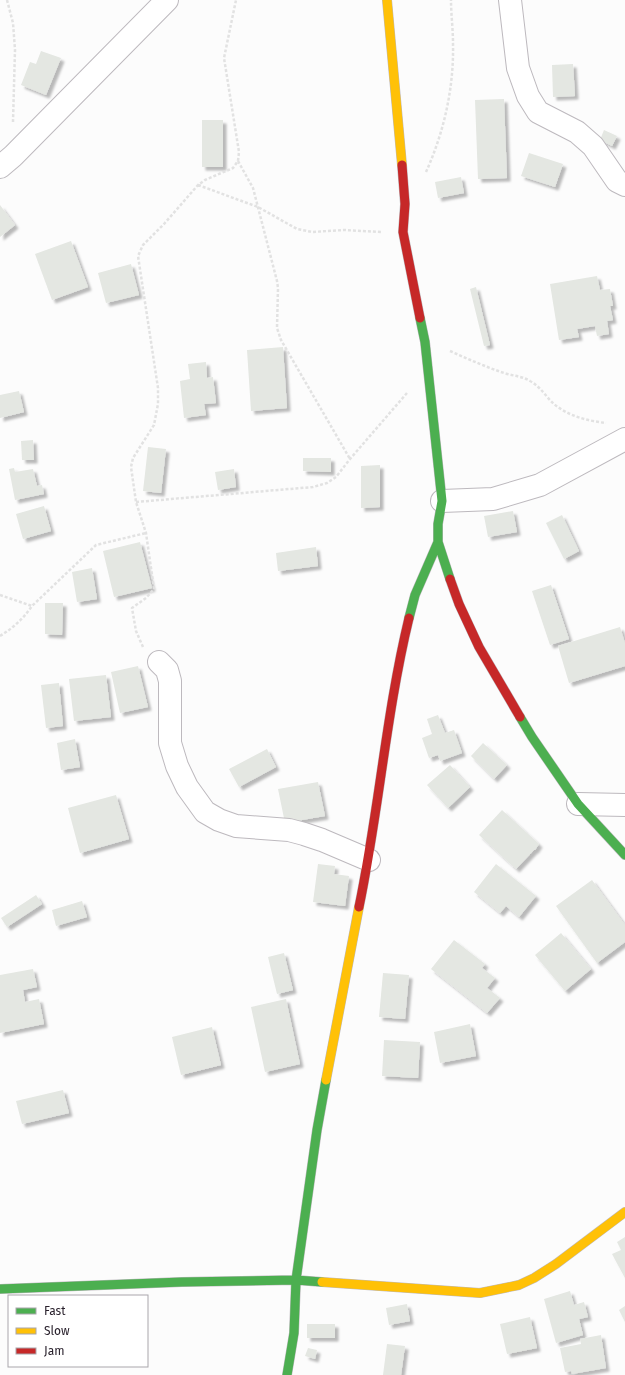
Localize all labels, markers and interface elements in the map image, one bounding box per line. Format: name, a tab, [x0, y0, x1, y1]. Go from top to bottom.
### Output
legend	[8, 1295, 148, 1367]
text: Fast	[44, 1304, 66, 1318]
text: Slow	[44, 1324, 70, 1338]
text: Jam	[44, 1344, 64, 1358]

